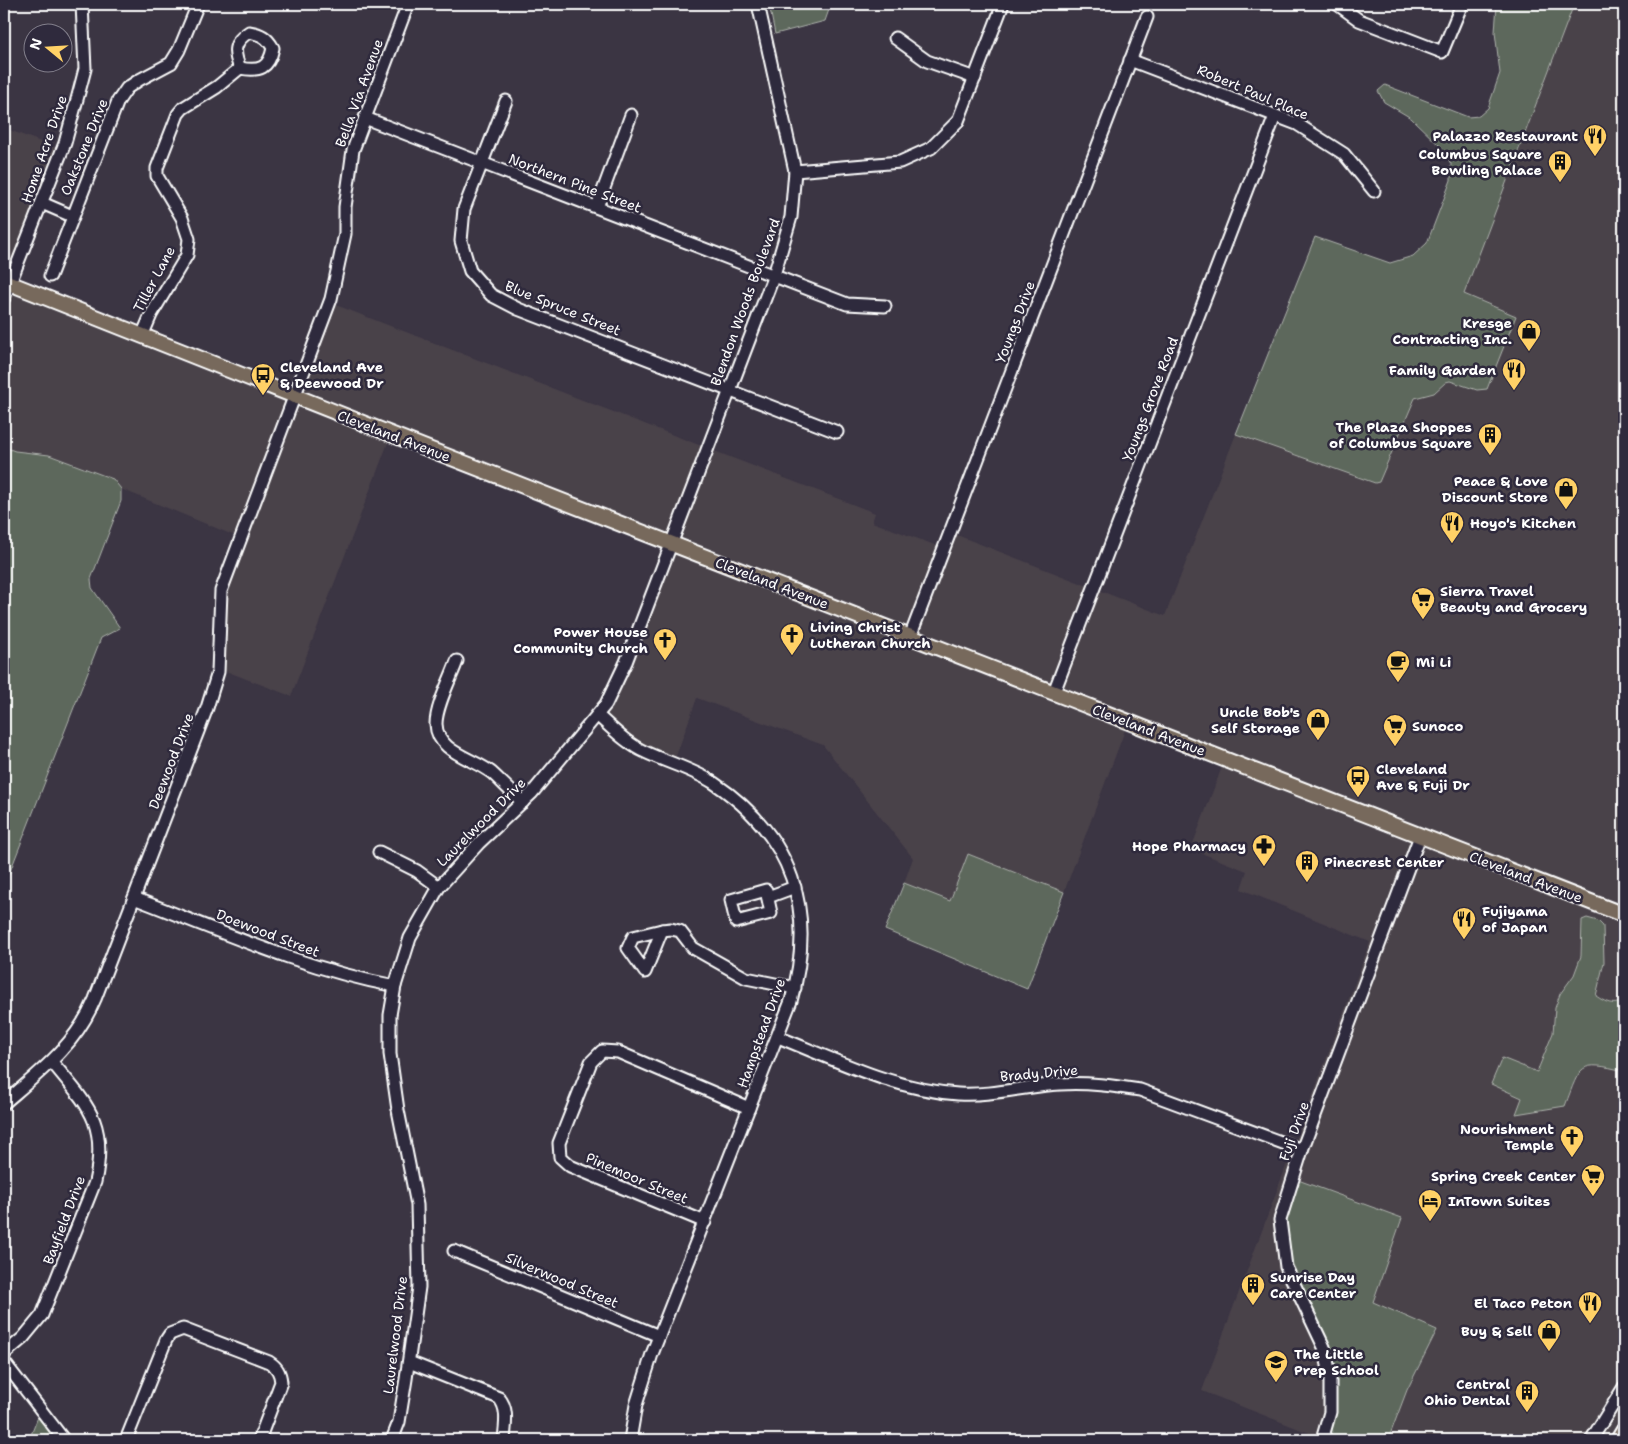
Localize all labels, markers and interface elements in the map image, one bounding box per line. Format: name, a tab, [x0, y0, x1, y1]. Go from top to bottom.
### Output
north arrow	[22, 22, 72, 72]
text: N	[25, 36, 46, 52]
street label: Bella Via Avenue	[331, 36, 387, 150]
street label: Robert Paul Place	[1194, 60, 1312, 124]
street label: Home Acre Drive	[17, 93, 71, 205]
street label: Oakstone Drive	[56, 96, 112, 198]
restaurant icon: Palazzo Restaurant	[1582, 123, 1608, 157]
place label: Palazzo Restaurant	[1433, 127, 1578, 145]
place label: Columbus Square Bowling Palace	[1419, 145, 1542, 179]
street label: Northern Pine Street	[506, 149, 644, 217]
building icon: Columbus Square Bowling Palace	[1547, 149, 1573, 183]
street label: Blendon Woods Boulevard	[706, 216, 784, 388]
street label: Tiller Lane	[129, 243, 179, 315]
street label: Blue Spruce Street	[502, 277, 624, 339]
street label: Youngs Drive	[991, 278, 1039, 366]
place label: Kresge Contracting Inc.	[1393, 314, 1512, 348]
shop icon: Kresge Contracting Inc.	[1516, 318, 1542, 352]
street label: Youngs Grove Road	[1118, 334, 1182, 464]
restaurant icon: Family Garden	[1501, 357, 1527, 391]
place label: Cleveland Ave & Deewood Dr	[280, 358, 384, 392]
place label: Family Garden	[1389, 361, 1496, 379]
bus stop icon: Cleveland Ave & Deewood Dr	[250, 362, 276, 396]
street label: Cleveland Avenue	[335, 406, 453, 466]
place label: The Plaza Shoppes of Columbus Square	[1329, 418, 1472, 452]
building icon: The Plaza Shoppes of Columbus Square	[1477, 422, 1503, 456]
place label: Peace & Love Discount Store	[1442, 472, 1548, 506]
shop icon: Peace & Love Discount Store	[1553, 476, 1579, 510]
restaurant icon: Hoyo's Kitchen	[1439, 510, 1465, 544]
place label: Hoyo's Kitchen	[1470, 514, 1576, 532]
street label: Cleveland Avenue	[713, 553, 831, 613]
place label: Sierra Travel Beauty and Grocery	[1440, 582, 1587, 616]
supermarket icon: Sierra Travel Beauty and Grocery	[1410, 586, 1436, 620]
place label: Living Christ Lutheran Church	[810, 618, 931, 652]
church icon: Living Christ Lutheran Church	[779, 622, 805, 656]
place label: Power House Community Church	[513, 623, 648, 657]
church icon: Power House Community Church	[652, 627, 678, 661]
cafe icon: Mi Li	[1385, 649, 1411, 683]
place label: Mi Li	[1416, 653, 1451, 671]
street label: Cleveland Avenue	[1090, 700, 1208, 760]
place label: Uncle Bob's Self Storage	[1211, 703, 1300, 737]
shop icon: Uncle Bob's Self Storage	[1305, 707, 1331, 741]
street label: Deewood Drive	[144, 710, 198, 812]
supermarket icon: Sunoco	[1382, 713, 1408, 747]
place label: Sunoco	[1412, 717, 1463, 735]
place label: Cleveland Ave & Fuji Dr	[1376, 760, 1470, 794]
bus stop icon: Cleveland Ave & Fuji Dr	[1345, 764, 1371, 798]
street label: Laurelwood Drive	[433, 774, 529, 870]
pharmacy icon: Hope Pharmacy	[1251, 833, 1277, 867]
place label: Hope Pharmacy	[1132, 837, 1246, 855]
street label: Cleveland Avenue	[1467, 847, 1585, 907]
building icon: Pinecrest Center	[1294, 849, 1320, 883]
place label: Pinecrest Center	[1324, 853, 1445, 871]
place label: Fujiyama of Japan	[1482, 902, 1548, 936]
street label: Doewood Street	[214, 905, 322, 961]
restaurant icon: Fujiyama of Japan	[1451, 906, 1477, 940]
street label: Hampstead Drive	[733, 976, 789, 1090]
street label: Brady Drive	[999, 1061, 1079, 1085]
street label: Fuji Drive	[1275, 1099, 1313, 1163]
place label: Nourishment Temple	[1460, 1120, 1554, 1154]
church icon: Nourishment Temple	[1559, 1124, 1585, 1158]
street label: Pinemoor Street	[583, 1148, 691, 1208]
supermarket icon: Spring Creek Center	[1580, 1163, 1606, 1197]
place label: Spring Creek Center	[1431, 1167, 1576, 1185]
street label: Bayfield Drive	[39, 1173, 89, 1267]
hotel icon: InTown Suites	[1417, 1188, 1443, 1222]
place label: InTown Suites	[1448, 1192, 1550, 1210]
street label: Silverwood Street	[503, 1248, 621, 1312]
place label: Sunrise Day Care Center	[1270, 1268, 1357, 1302]
building icon: Sunrise Day Care Center	[1240, 1272, 1266, 1306]
street label: Laurelwood Drive	[379, 1275, 411, 1395]
restaurant icon: El Taco Peton	[1577, 1290, 1603, 1324]
place label: El Taco Peton	[1474, 1294, 1572, 1312]
shop icon: Buy & Sell	[1536, 1318, 1562, 1352]
place label: Buy & Sell	[1461, 1322, 1532, 1340]
place label: The Little Prep School	[1294, 1345, 1379, 1379]
school or university icon: The Little Prep School	[1263, 1349, 1289, 1383]
place label: Central Ohio Dental	[1424, 1375, 1510, 1409]
building icon: Central Ohio Dental	[1514, 1379, 1540, 1413]

